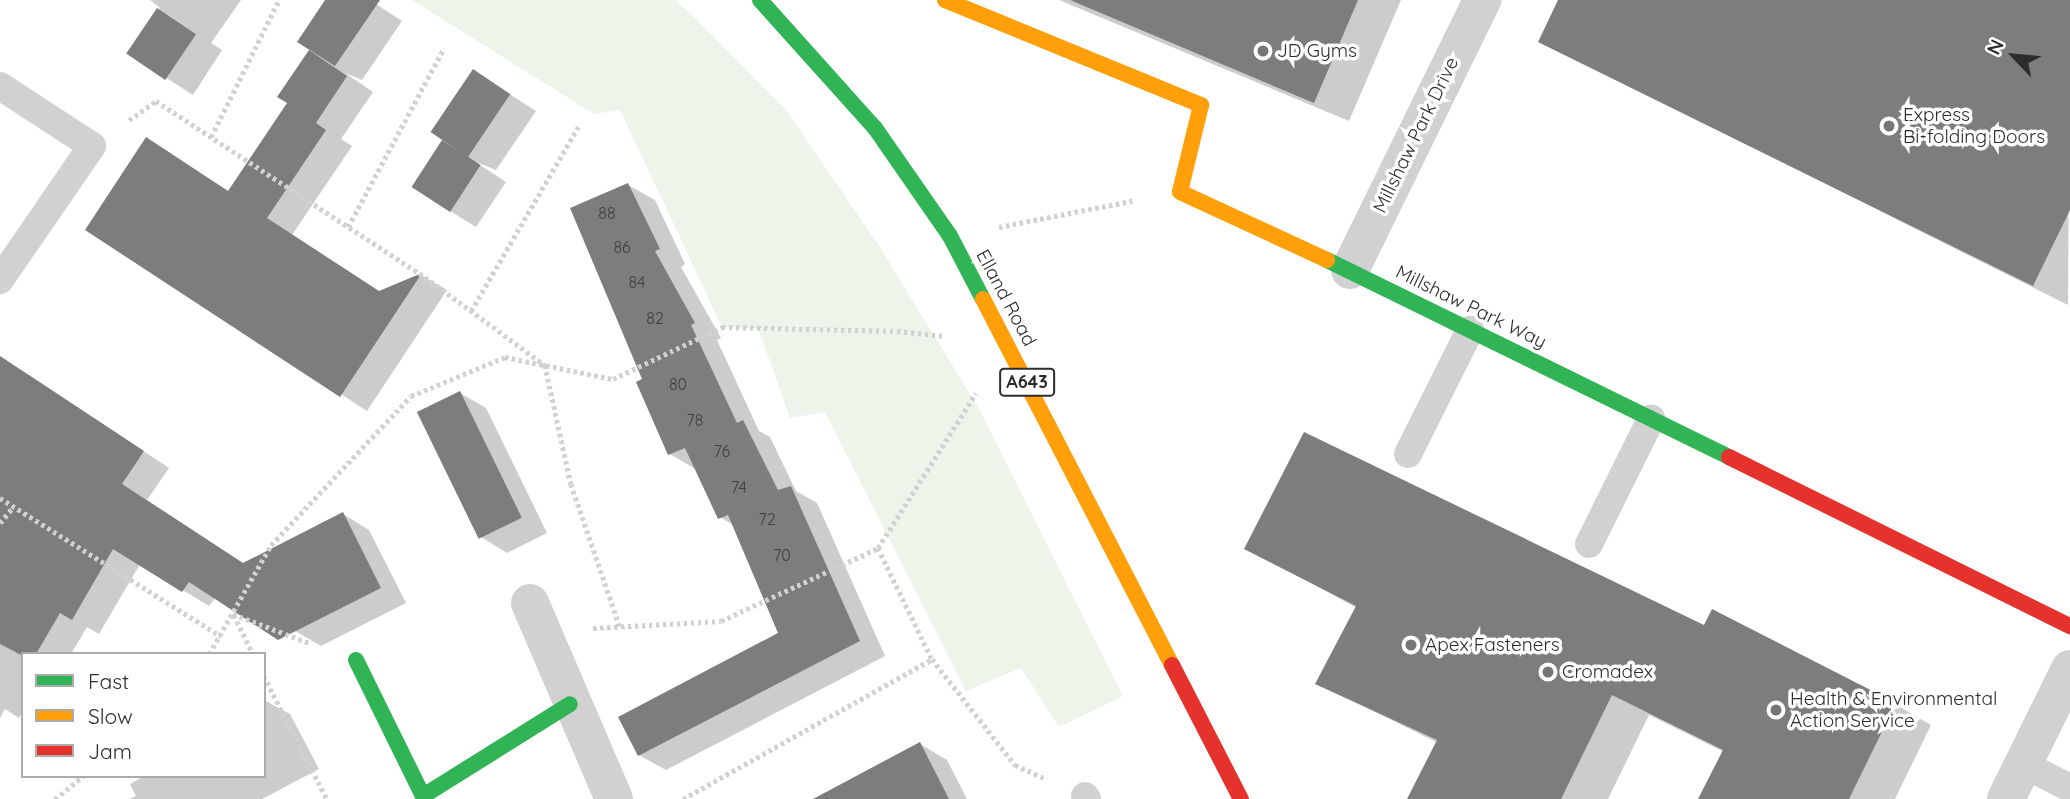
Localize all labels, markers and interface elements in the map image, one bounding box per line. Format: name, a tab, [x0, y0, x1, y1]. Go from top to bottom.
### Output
north arrow	[1979, 21, 2049, 91]
text: N	[1981, 35, 2009, 58]
place label: JD Gyms	[1277, 40, 1357, 62]
marker: JD Gyms	[1255, 43, 1271, 59]
street label: Millshaw Park Drive	[1368, 53, 1464, 217]
place label: Express Bi-folding Doors	[1903, 104, 2045, 148]
marker: Express Bi-folding Doors	[1881, 118, 1897, 134]
house number: 88	[598, 203, 616, 223]
house number: 86	[613, 237, 631, 257]
street label: Elland Road	[971, 246, 1041, 350]
street label: Millshaw Park Way	[1392, 261, 1550, 353]
house number: 84	[628, 272, 646, 292]
house number: 82	[646, 308, 664, 328]
road number: A643	[999, 368, 1055, 396]
house number: 80	[669, 374, 687, 394]
house number: 78	[687, 410, 703, 430]
house number: 76	[714, 441, 730, 461]
house number: 74	[731, 477, 747, 497]
house number: 72	[758, 509, 776, 529]
house number: 70	[773, 545, 791, 565]
place label: Apex Fasteners	[1425, 634, 1560, 656]
marker: Apex Fasteners	[1403, 637, 1419, 653]
legend	[21, 652, 266, 778]
place label: Cromadex	[1562, 661, 1653, 683]
marker: Cromadex	[1540, 664, 1556, 680]
text: Fast	[88, 668, 129, 694]
place label: Health & Environmental Action Service	[1790, 688, 1997, 732]
marker: Health & Environmental Action Service	[1768, 702, 1784, 718]
text: Slow	[88, 703, 133, 729]
text: Jam	[88, 738, 132, 764]

